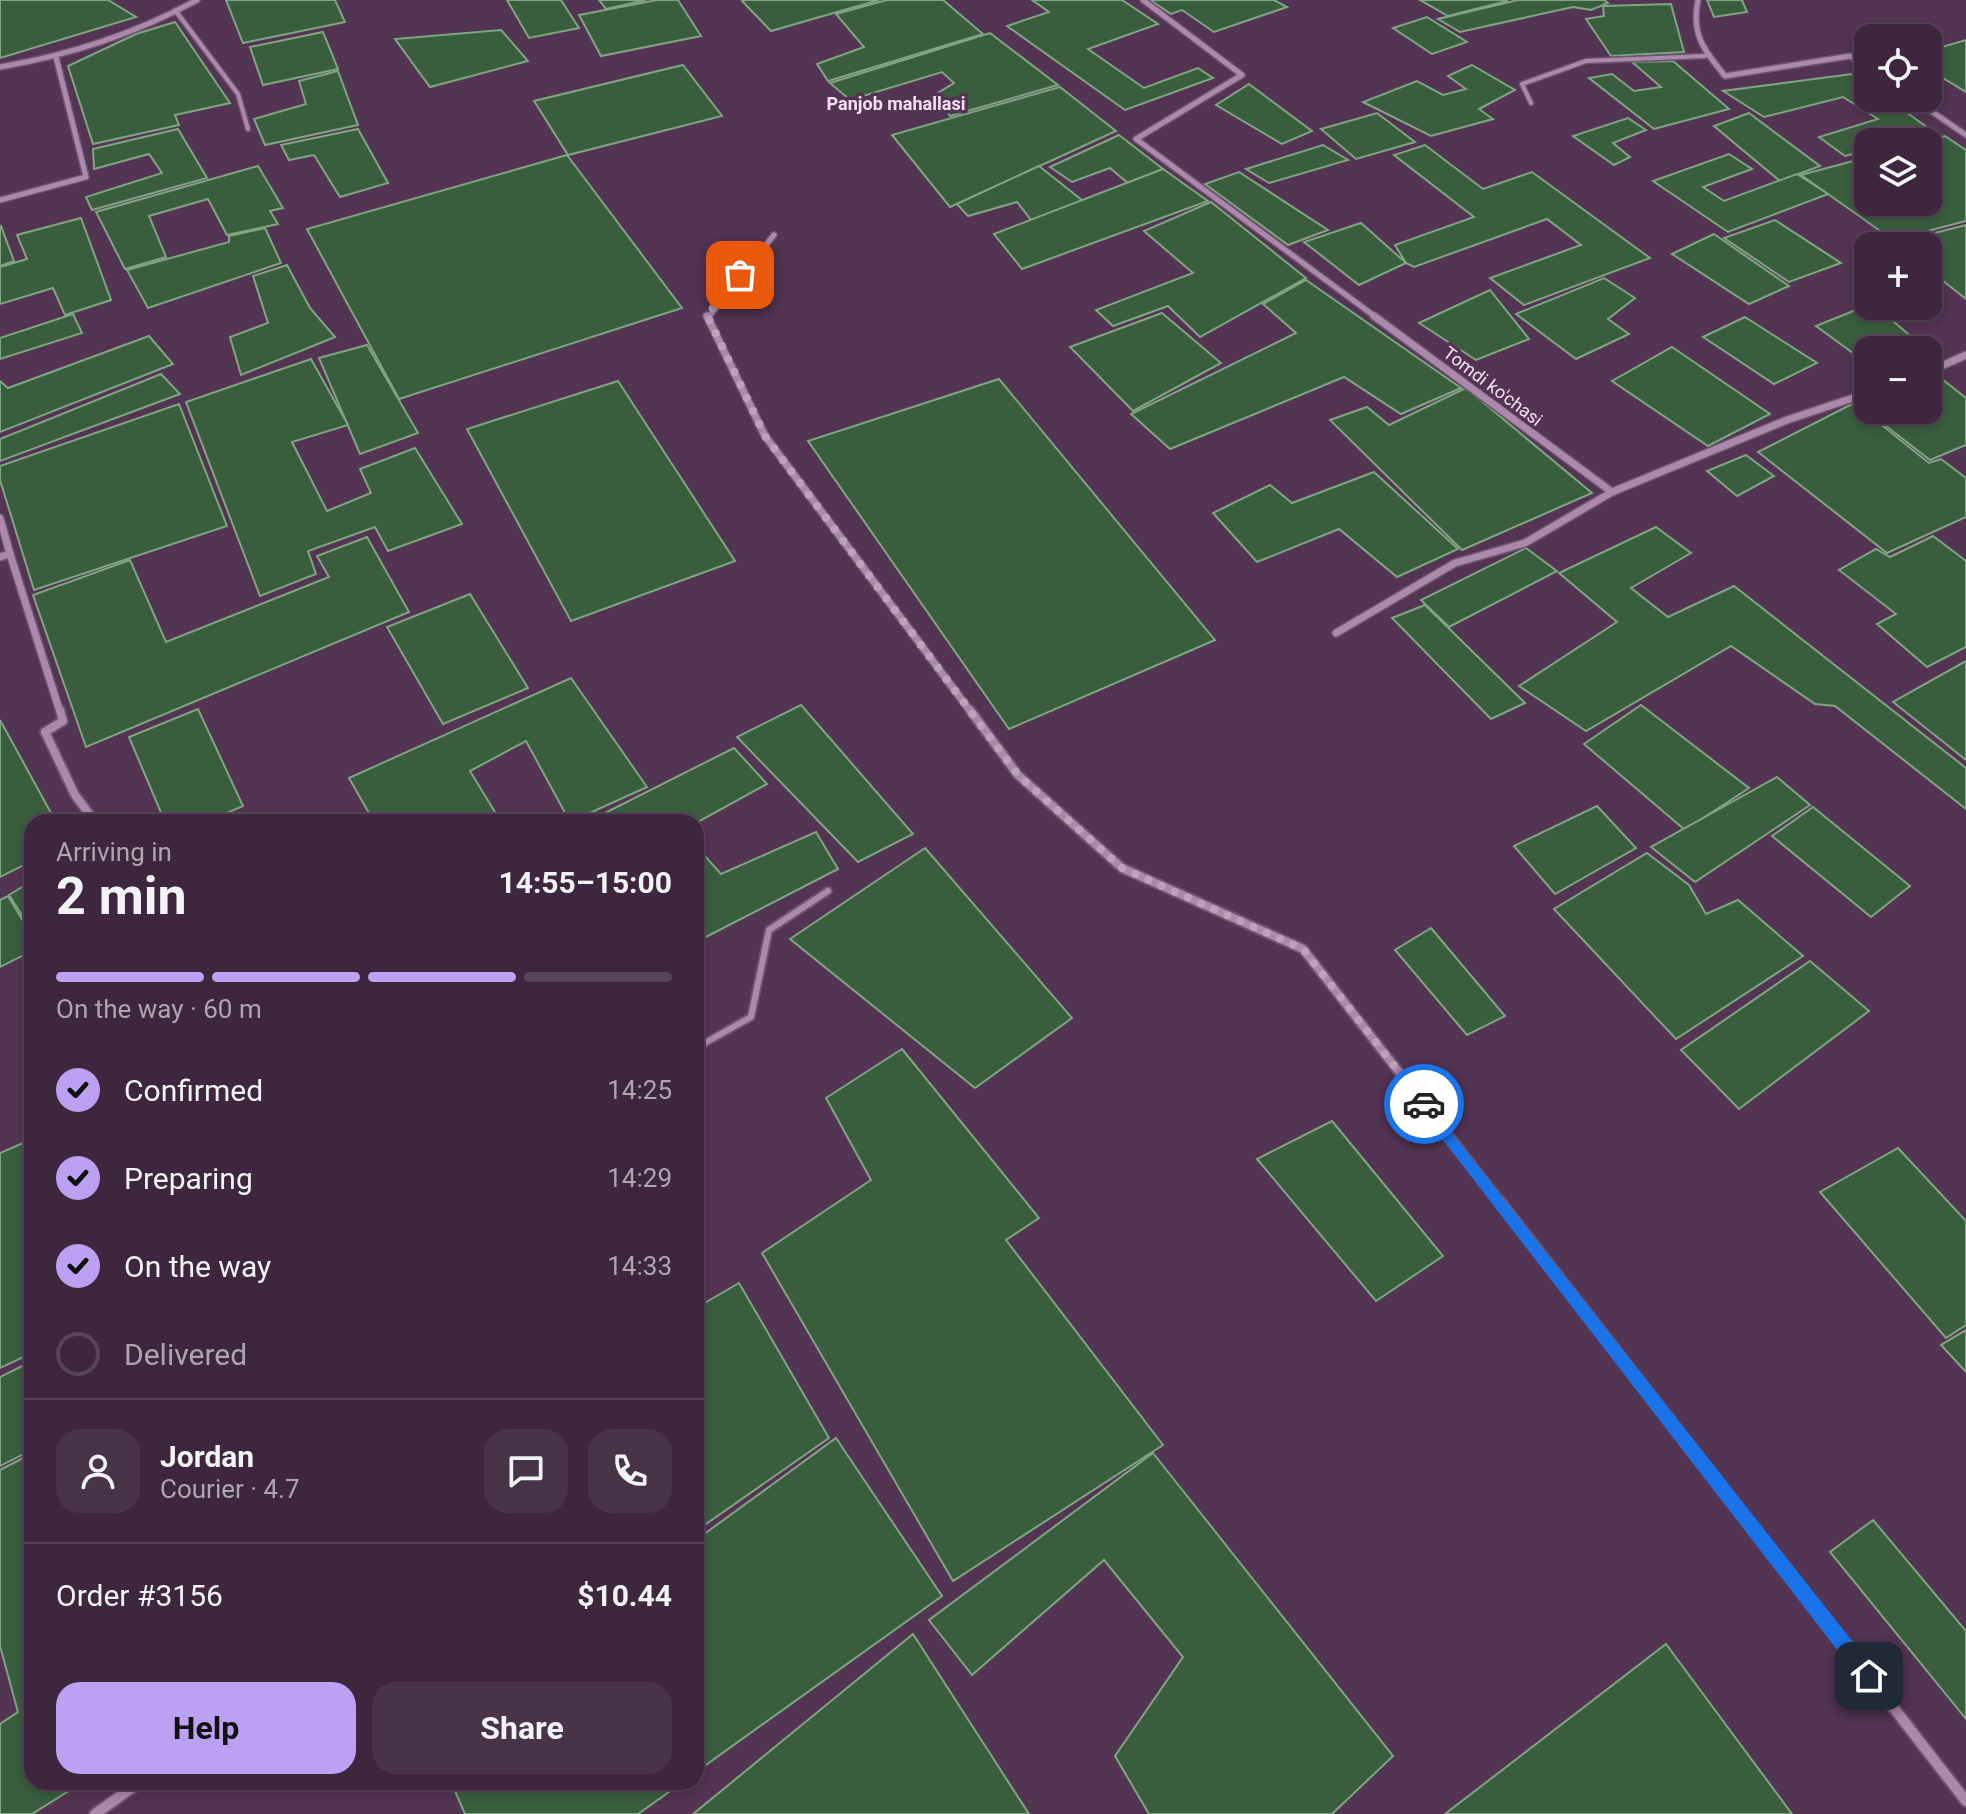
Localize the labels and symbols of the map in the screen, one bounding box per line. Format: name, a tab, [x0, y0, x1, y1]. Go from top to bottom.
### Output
district label: Panjob mahallasi	[827, 93, 965, 114]
pin	[706, 241, 774, 309]
street label: Tomdi ko'chasi	[1439, 342, 1547, 430]
courier	[1384, 1064, 1464, 1144]
pin	[1835, 1642, 1903, 1710]

